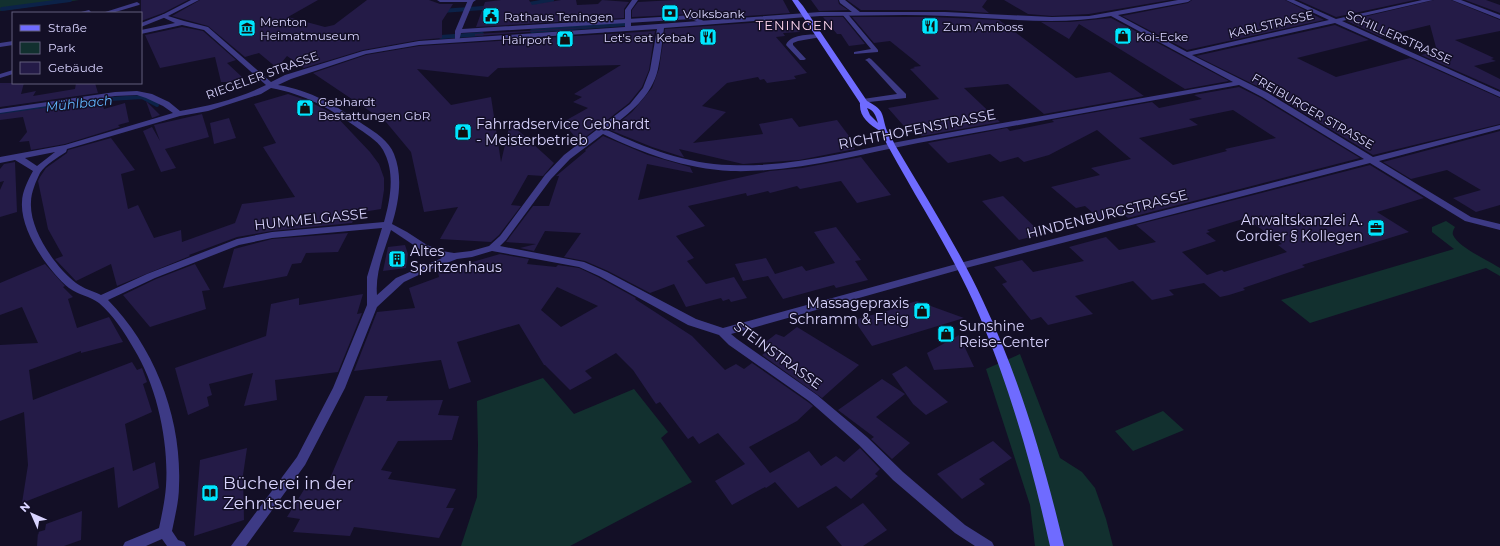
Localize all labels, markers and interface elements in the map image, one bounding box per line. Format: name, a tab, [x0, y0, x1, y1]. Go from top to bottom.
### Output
bank icon: Volksbank	[660, 3, 680, 23]
public building icon: Rathaus Teningen	[481, 6, 501, 26]
place label: Volksbank	[683, 6, 746, 21]
street label: KARLSTRASSE	[1227, 7, 1315, 41]
street label: SCHILLERSTRASSE	[1344, 7, 1454, 67]
place label: Rathaus Teningen	[504, 9, 613, 24]
legend	[12, 12, 142, 84]
place label: Menton Heimatmuseum	[260, 14, 360, 43]
restaurant icon: Zum Amboss	[920, 16, 940, 36]
district label: TENINGEN	[756, 17, 834, 33]
museum icon: Menton Heimatmuseum	[237, 18, 257, 38]
place label: Zum Amboss	[943, 19, 1024, 34]
text: Straße	[48, 20, 87, 35]
shop icon: Koi-Ecke	[1113, 26, 1133, 46]
restaurant icon: Let's eat Kebab	[698, 27, 718, 47]
shop icon: Hairport	[555, 29, 575, 49]
place label: Koi-Ecke	[1136, 29, 1188, 44]
place label: Let's eat Kebab	[604, 30, 695, 45]
place label: Hairport	[502, 32, 552, 47]
text: Park	[48, 40, 76, 55]
street label: RIEGELER STRASSE	[204, 48, 320, 102]
text: Gebäude	[48, 60, 103, 75]
street label: FREIBURGER STRASSE	[1249, 70, 1377, 152]
water label: Mühlbach	[45, 92, 113, 114]
place label: Gebhardt Bestattungen GbR	[318, 94, 431, 123]
shop icon: Gebhardt Bestattungen GbR	[295, 98, 315, 118]
street label: RICHTHOFENSTRASSE	[837, 105, 997, 153]
place label: Fahrradservice Gebhardt - Meisterbetrieb	[476, 115, 650, 149]
shop icon: Fahrradservice Gebhardt - Meisterbetrieb	[453, 122, 473, 142]
street label: HINDENBURGSTRASSE	[1025, 185, 1189, 243]
street label: HUMMELGASSE	[253, 204, 369, 234]
place label: Anwaltskanzlei A. Cordier § Kollegen	[1236, 211, 1363, 245]
office icon: Anwaltskanzlei A. Cordier § Kollegen	[1366, 218, 1386, 238]
place label: Altes Spritzenhaus	[410, 242, 502, 276]
building icon: Altes Spritzenhaus	[387, 249, 407, 269]
place label: Massagepraxis Schramm & Fleig	[789, 294, 909, 328]
shop icon: Massagepraxis Schramm & Fleig	[912, 301, 932, 321]
street label: STEINSTRASSE	[730, 317, 826, 393]
place label: Sunshine Reise-Center	[959, 317, 1050, 351]
shop icon: Sunshine Reise-Center	[936, 324, 956, 344]
place label: Bücherei in der Zehntscheuer	[223, 473, 354, 513]
library icon: Bücherei in der Zehntscheuer	[200, 483, 220, 503]
north arrow	[12, 494, 52, 534]
text: N	[17, 499, 33, 515]

